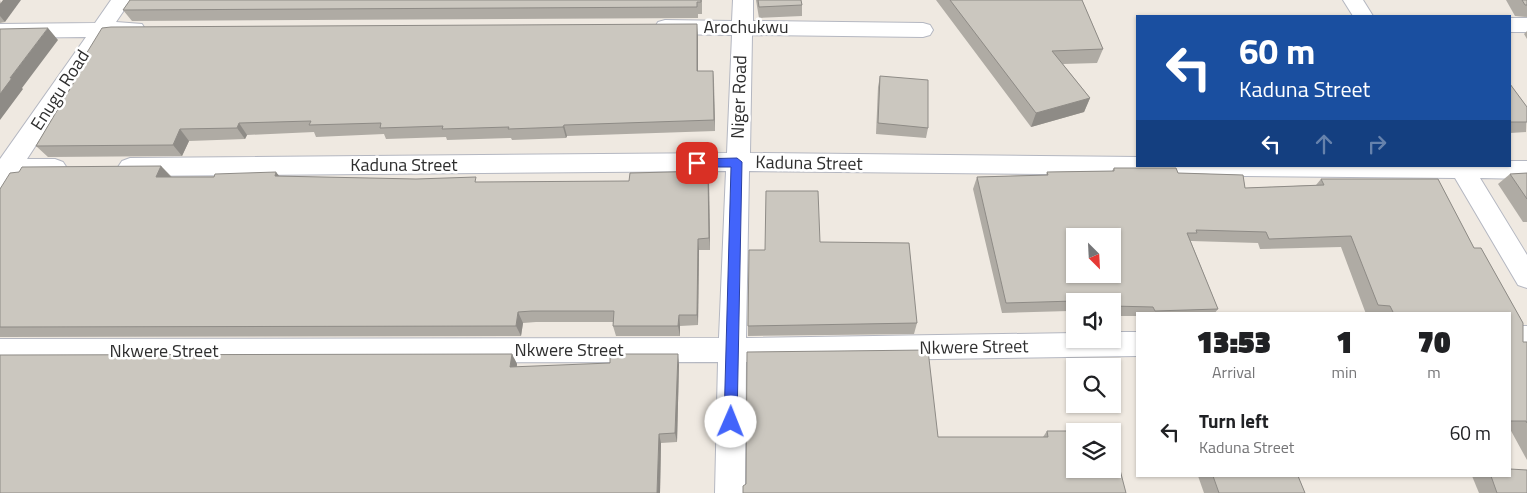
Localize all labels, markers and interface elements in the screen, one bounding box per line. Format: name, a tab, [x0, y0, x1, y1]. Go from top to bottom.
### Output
street label: Arochukwu	[703, 13, 789, 40]
text: 60 m	[1239, 24, 1315, 78]
icon: left	[1156, 35, 1221, 100]
street label: Enugu Road	[23, 44, 96, 135]
street label: Niger Road	[724, 55, 753, 139]
text: Kaduna Street	[1239, 72, 1370, 106]
icon: left	[1257, 130, 1285, 158]
icon: ahead	[1310, 130, 1338, 158]
icon: right	[1363, 130, 1391, 158]
pin	[676, 142, 718, 184]
street label: Kaduna Street	[755, 148, 864, 177]
icon: arrive	[683, 149, 711, 177]
street label: Kaduna Street	[350, 151, 458, 178]
north arrow	[1066, 228, 1121, 282]
map controls	[1066, 228, 1121, 478]
button: sound	[1066, 293, 1121, 348]
text: 13:53	[1196, 319, 1271, 365]
text: 1	[1336, 319, 1353, 365]
text: 70	[1418, 319, 1451, 365]
street label: Nkwere Street	[919, 332, 1029, 361]
street label: Nkwere Street	[514, 336, 624, 363]
street label: Nkwere Street	[109, 337, 219, 364]
button: search	[1066, 358, 1121, 413]
text: Arrival	[1212, 360, 1255, 384]
text: min	[1332, 360, 1357, 384]
text: m	[1427, 360, 1441, 384]
position arrow	[704, 395, 756, 447]
text: Turn left	[1199, 406, 1269, 435]
icon: left	[1156, 418, 1184, 446]
text: 60 m	[1450, 418, 1491, 447]
button: layers	[1066, 423, 1121, 478]
text: Kaduna Street	[1199, 435, 1294, 459]

